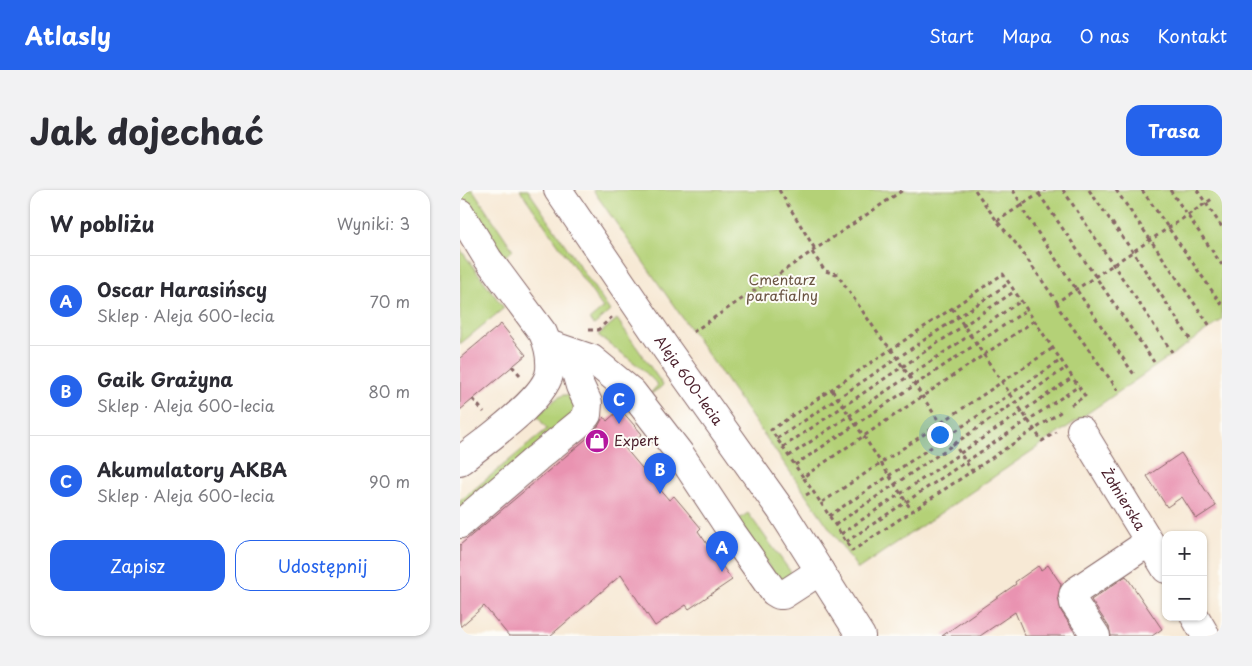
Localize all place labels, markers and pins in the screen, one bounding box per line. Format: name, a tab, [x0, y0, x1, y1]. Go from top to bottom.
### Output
pin: C	[603, 383, 635, 424]
shop icon: Expert	[584, 428, 610, 454]
place label: Expert	[614, 430, 659, 451]
pin: B	[644, 453, 676, 494]
pin: A	[706, 531, 738, 572]

